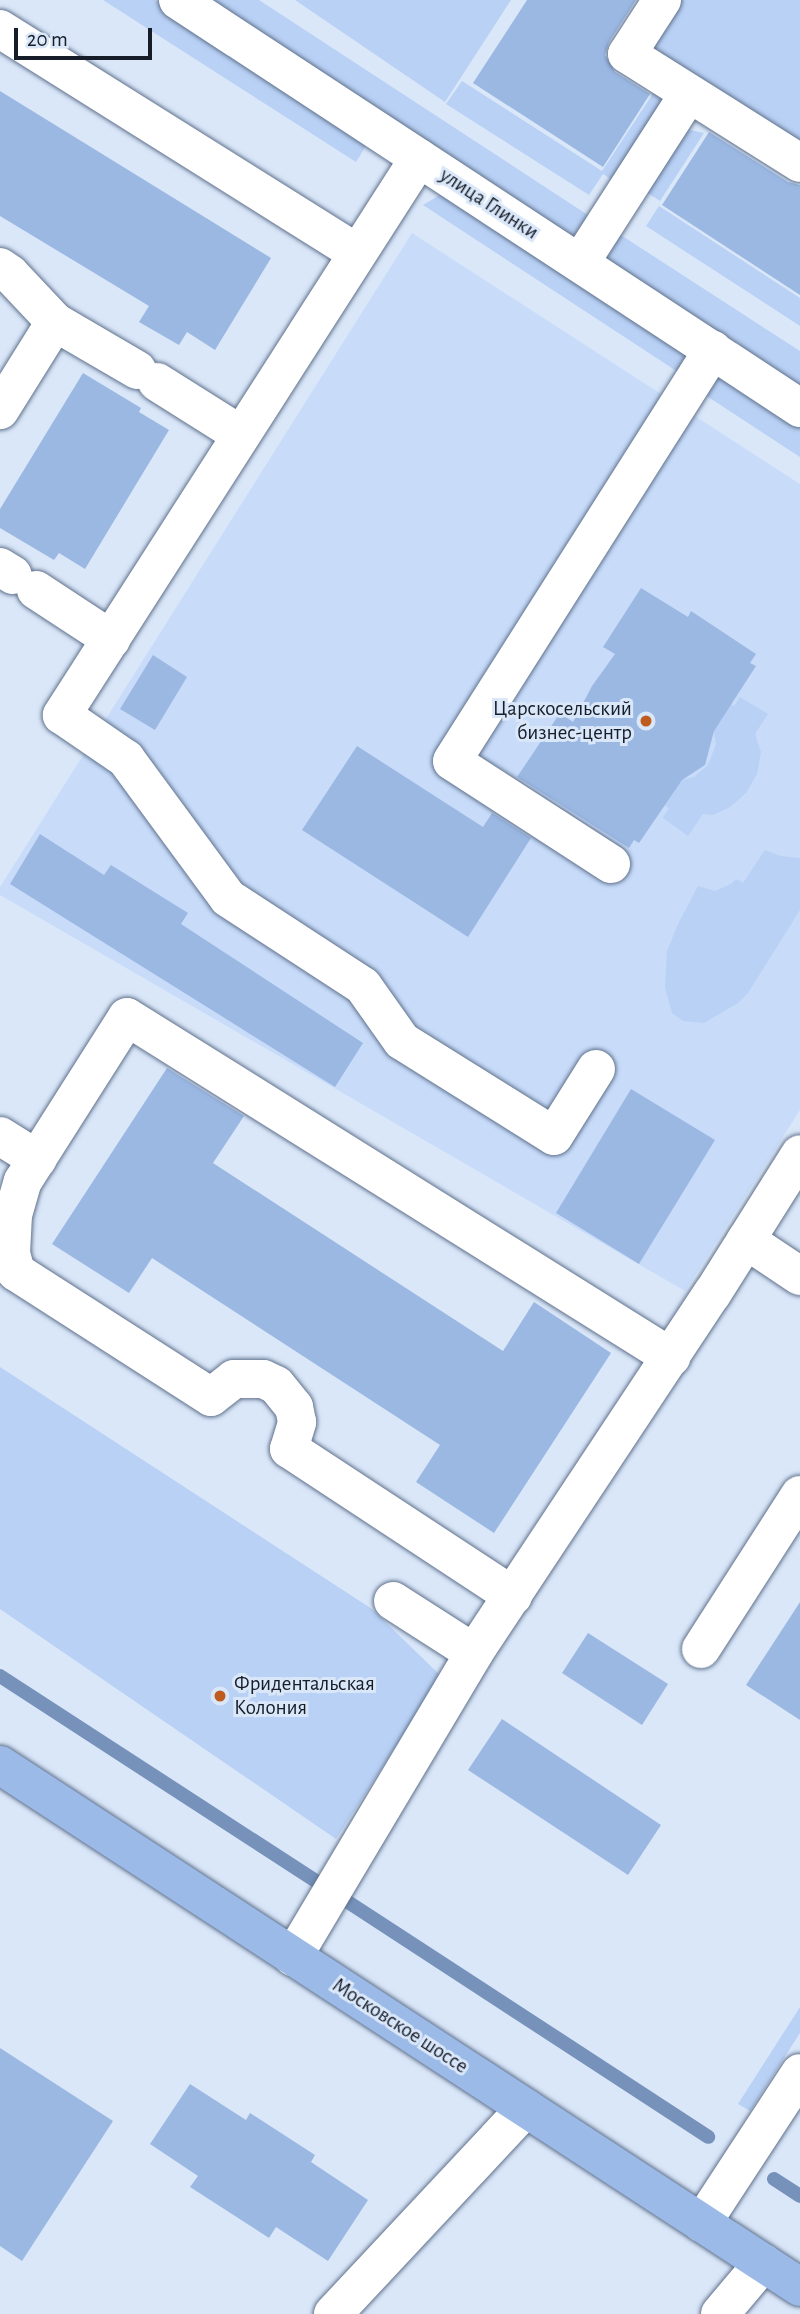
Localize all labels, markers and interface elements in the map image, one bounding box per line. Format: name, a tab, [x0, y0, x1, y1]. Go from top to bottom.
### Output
scale bar	[18, 14, 156, 58]
text: 20 m	[27, 29, 68, 50]
street label: улица Глинки	[435, 163, 543, 245]
place label: Царскосельский бизнес-центр	[493, 696, 632, 746]
marker: Царскосельский бизнес-центр	[638, 713, 654, 729]
place label: Фридентальская Колония	[234, 1671, 375, 1721]
marker: Фридентальская Колония	[212, 1688, 228, 1704]
street label: Московское шоссе	[327, 1973, 473, 2079]

